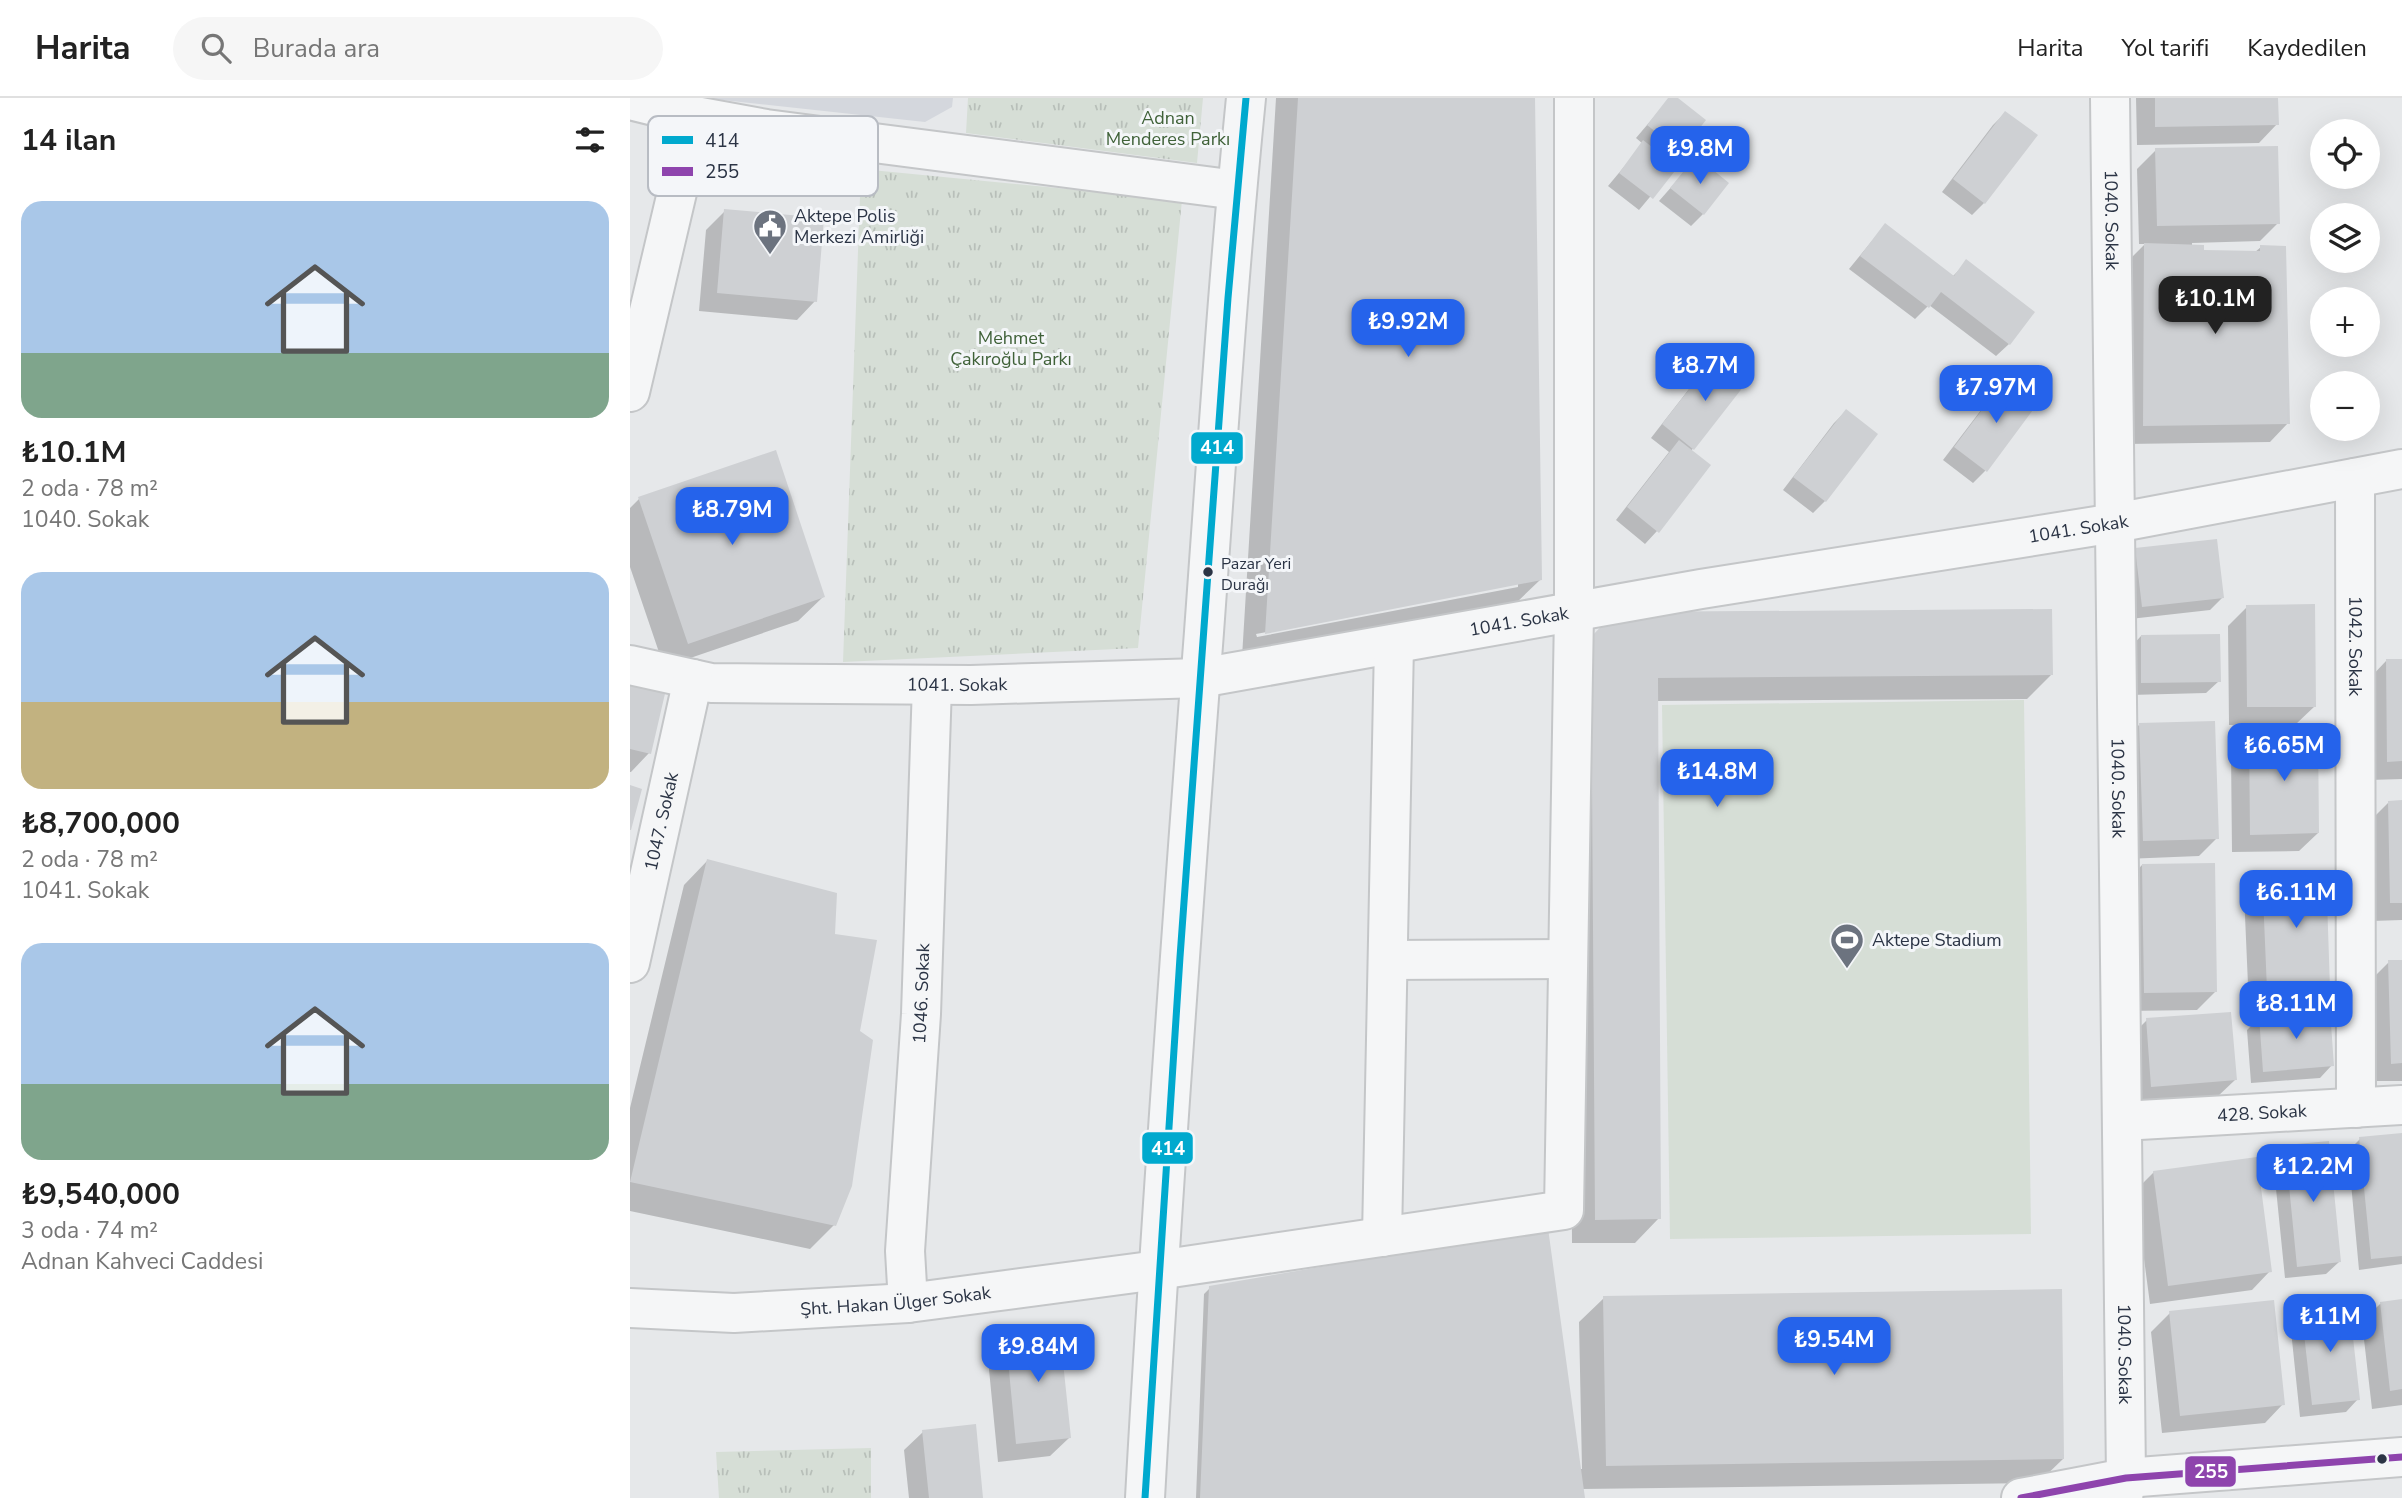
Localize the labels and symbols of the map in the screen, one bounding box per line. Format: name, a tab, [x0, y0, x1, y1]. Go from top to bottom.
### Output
park label: Adnan Menderes Parkı	[1106, 106, 1230, 151]
legend	[648, 116, 878, 196]
pin: ₺9.8M	[1651, 126, 1749, 186]
text: 414	[705, 128, 739, 154]
text: 255	[705, 159, 739, 185]
street label: 1040. Sokak	[2099, 170, 2124, 271]
place label: Aktepe Polis Merkezi Amirliği	[794, 204, 924, 249]
public building icon: Aktepe Polis Merkezi Amirliği	[751, 207, 789, 256]
pin: ₺10.1M	[2158, 276, 2272, 336]
pin: ₺9.92M	[1351, 300, 1465, 359]
park label: Mehmet Çakıroğlu Parkı	[950, 326, 1072, 371]
pin: ₺8.7M	[1656, 344, 1754, 403]
pin: ₺7.97M	[1939, 366, 2053, 425]
line badge: 414	[1190, 431, 1244, 465]
text: 414	[1200, 435, 1234, 461]
pin: ₺8.79M	[675, 488, 789, 547]
street label: 1041. Sokak	[2027, 509, 2131, 549]
place label: Pazar Yeri Durağı	[1221, 553, 1291, 596]
marker: Pazar Yeri Durağı	[1201, 565, 1215, 579]
street label: 1042. Sokak	[2343, 596, 2367, 697]
street label: 1041. Sokak	[1467, 601, 1572, 642]
street label: 1041. Sokak	[907, 672, 1009, 697]
pin: ₺6.65M	[2227, 724, 2341, 783]
street label: 1040. Sokak	[2105, 738, 2131, 839]
pin: ₺14.8M	[1660, 750, 1774, 809]
street label: 1047. Sokak	[639, 769, 684, 873]
pin: ₺6.11M	[2239, 870, 2353, 930]
sports icon: Aktepe Stadium	[1828, 921, 1866, 970]
place label: Aktepe Stadium	[1872, 928, 2002, 952]
street label: 1046. Sokak	[907, 942, 935, 1045]
pin: ₺8.11M	[2239, 982, 2353, 1041]
street label: 428. Sokak	[2216, 1098, 2308, 1128]
line badge: 414	[1141, 1131, 1194, 1165]
text: 414	[1151, 1136, 1185, 1162]
pin: ₺12.2M	[2256, 1144, 2370, 1204]
street label: Şht. Hakan Ülger Sokak	[799, 1280, 993, 1321]
pin: ₺11M	[2289, 1294, 2371, 1354]
street label: 1040. Sokak	[2112, 1303, 2137, 1405]
pin: ₺9.54M	[1777, 1318, 1891, 1377]
pin: ₺9.84M	[981, 1324, 1095, 1384]
unlabelled marker	[2375, 1452, 2389, 1466]
line badge: 255	[2184, 1455, 2237, 1488]
text: 255	[2194, 1459, 2228, 1485]

